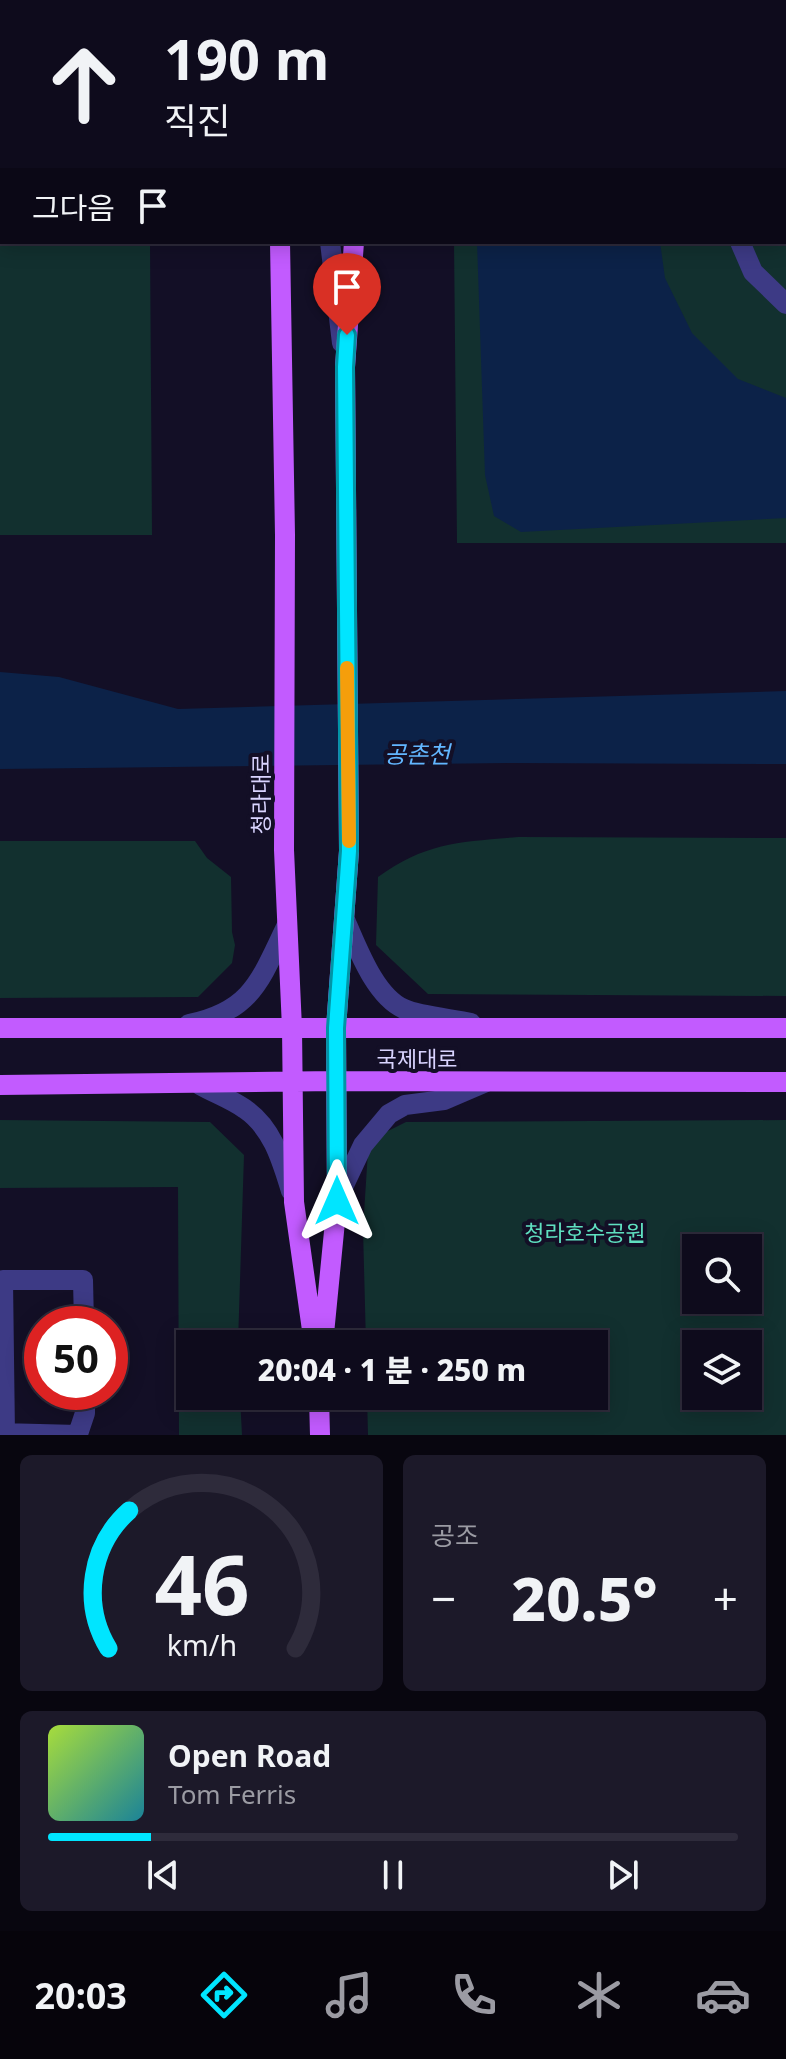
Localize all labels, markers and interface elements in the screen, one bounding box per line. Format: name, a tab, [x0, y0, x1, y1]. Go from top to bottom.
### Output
text: 190 m	[164, 20, 329, 96]
icon: ahead	[32, 32, 136, 136]
text: 직진	[164, 96, 230, 145]
icon: arrive	[131, 184, 175, 228]
text: 그다음	[32, 187, 115, 228]
pin	[313, 253, 381, 335]
icon: arrive	[325, 265, 369, 309]
water label: 공촌천	[384, 737, 453, 770]
street label: 청라대로	[245, 754, 275, 834]
street label: 국제대로	[377, 1043, 457, 1073]
position arrow	[295, 1159, 379, 1243]
park label: 청라호수공원	[524, 1217, 646, 1247]
map controls	[682, 1234, 762, 1410]
button: search	[682, 1234, 762, 1314]
speed limit sign: 50	[24, 1306, 128, 1410]
button: layers	[682, 1330, 762, 1410]
text: 20:04 · 1 분 · 250 m	[258, 1349, 526, 1390]
text: 공조	[431, 1517, 479, 1553]
text: 46	[154, 1526, 249, 1639]
text: 20.5°	[511, 1557, 658, 1639]
text: −	[431, 1568, 456, 1628]
text: +	[713, 1568, 738, 1628]
text: km/h	[166, 1625, 237, 1664]
text: Open Road	[168, 1735, 331, 1776]
text: Tom Ferris	[168, 1776, 296, 1812]
icon: previous	[141, 1853, 185, 1897]
icon: pause	[371, 1853, 415, 1897]
icon: next	[601, 1853, 645, 1897]
icon: directions	[196, 1967, 252, 2023]
icon: music	[321, 1967, 377, 2023]
icon: phone	[446, 1967, 502, 2023]
icon: climate	[571, 1967, 627, 2023]
icon: car	[695, 1967, 751, 2023]
text: 20:03	[34, 1971, 127, 2020]

